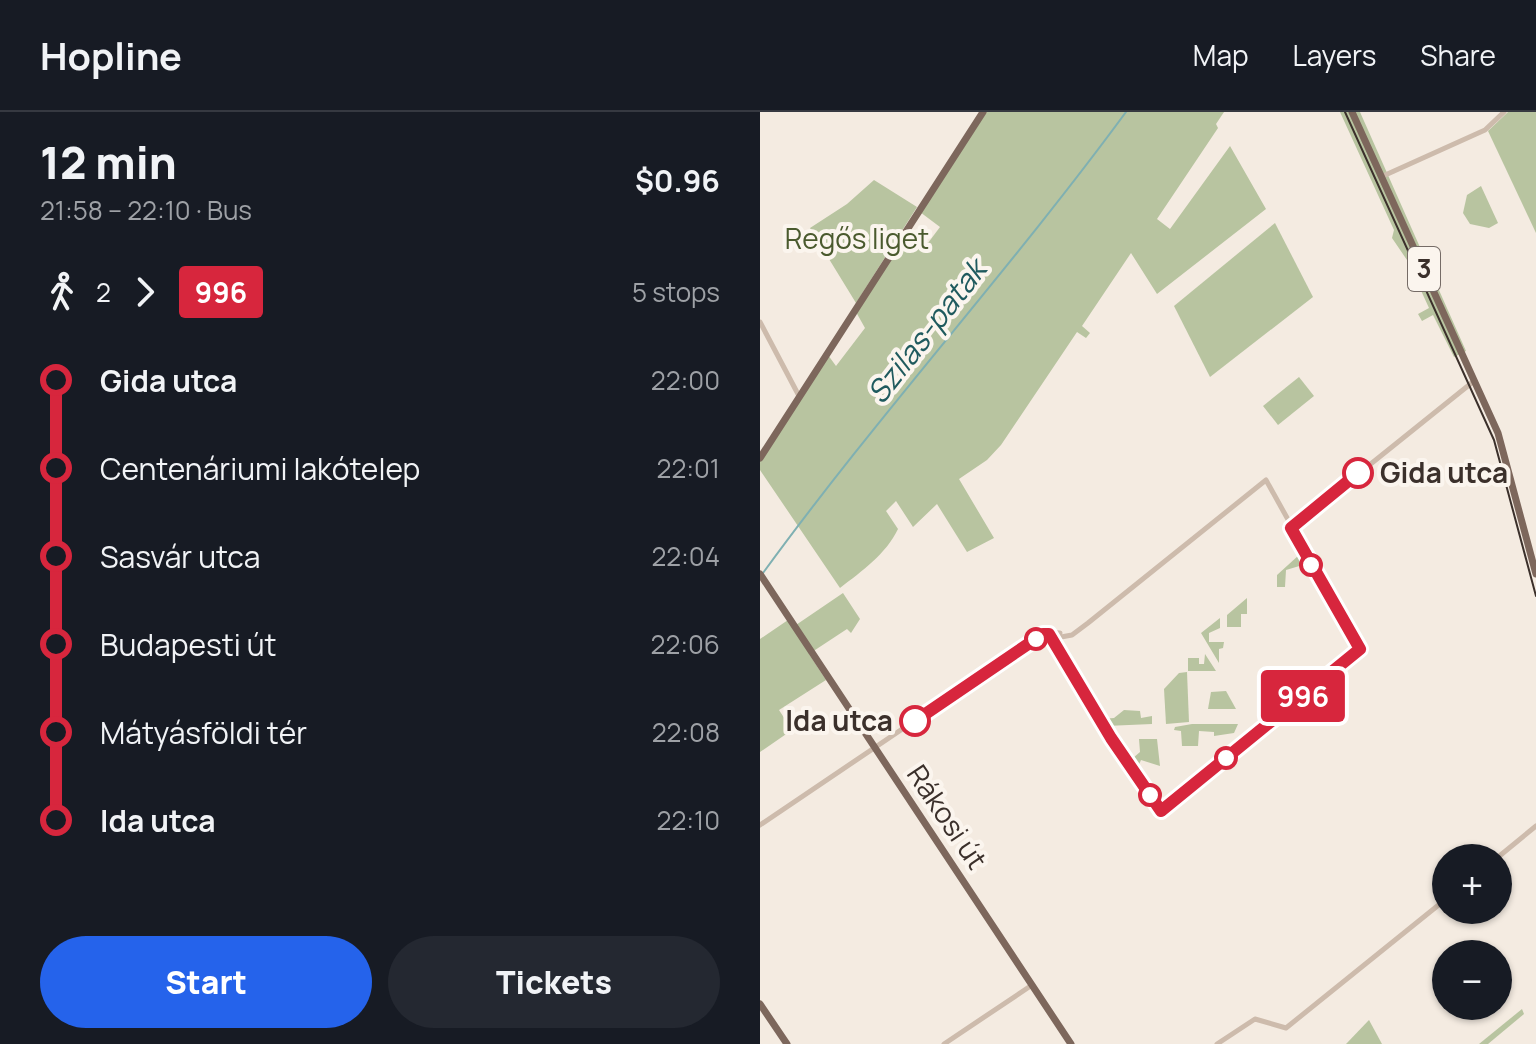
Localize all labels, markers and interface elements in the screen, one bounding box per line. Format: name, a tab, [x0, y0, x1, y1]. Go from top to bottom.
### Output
text: Hopline	[40, 29, 182, 81]
text: Map	[1193, 36, 1249, 74]
text: Layers	[1293, 36, 1376, 74]
text: Share	[1420, 36, 1496, 74]
text: 12 min	[40, 132, 177, 192]
text: $0.96	[635, 160, 720, 201]
text: 21:58 – 22:10 · Bus	[40, 192, 252, 228]
park label: Regős liget	[785, 219, 929, 257]
road number: 3	[1408, 247, 1440, 291]
water label: Szilas-patak	[857, 248, 997, 411]
icon: walk	[40, 270, 84, 314]
icon: forward	[123, 270, 167, 314]
text: 996	[195, 273, 247, 311]
text: 2	[96, 274, 111, 310]
text: 5 stops	[632, 274, 720, 310]
text: Gida utca	[100, 360, 237, 401]
text: 22:00	[651, 362, 720, 398]
text: Centenáriumi lakótelep	[100, 448, 420, 489]
text: 22:01	[657, 450, 720, 486]
place label: Gida utca	[1380, 453, 1508, 491]
marker: Gida utca	[1343, 458, 1373, 488]
text: Sasvár utca	[100, 536, 261, 577]
text: 22:04	[651, 538, 720, 574]
unlabelled marker	[1300, 554, 1322, 576]
text: Budapesti út	[100, 624, 277, 665]
text: 22:06	[651, 626, 720, 662]
unlabelled marker	[1025, 628, 1047, 650]
line badge: 996	[1257, 670, 1349, 722]
text: 996	[1277, 677, 1329, 715]
place label: Ida utca	[785, 701, 893, 739]
marker: Ida utca	[900, 706, 930, 736]
text: Mátyásföldi tér	[100, 712, 307, 753]
text: 22:08	[652, 714, 720, 750]
unlabelled marker	[1215, 747, 1237, 769]
street label: Rákosi út	[899, 757, 997, 876]
unlabelled marker	[1139, 784, 1161, 806]
text: Ida utca	[100, 800, 215, 841]
text: 22:10	[657, 802, 720, 838]
map controls	[1432, 844, 1512, 1020]
button: +	[1432, 844, 1512, 924]
button: Start	[40, 936, 372, 1028]
button: Tickets	[388, 936, 720, 1028]
button: −	[1432, 940, 1512, 1020]

